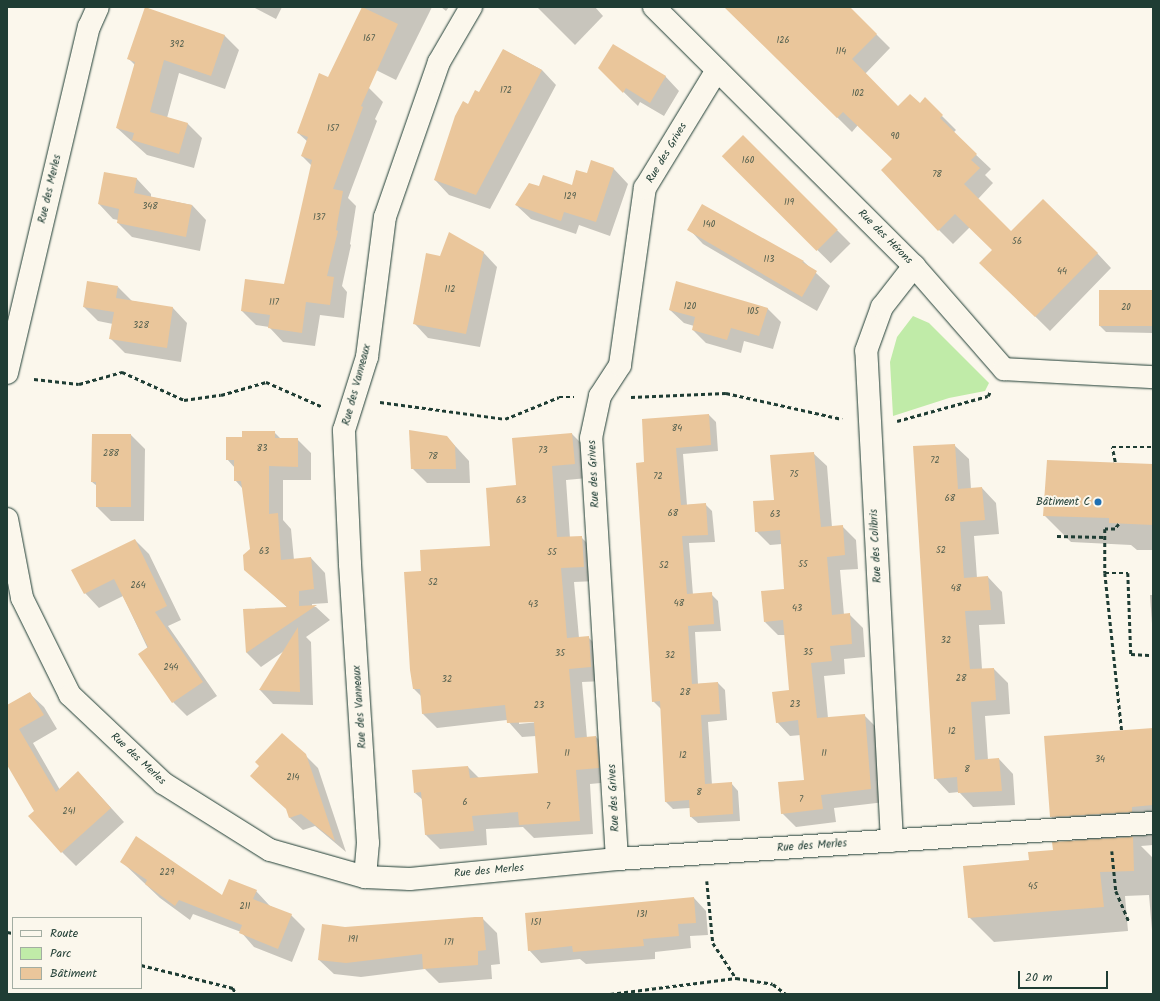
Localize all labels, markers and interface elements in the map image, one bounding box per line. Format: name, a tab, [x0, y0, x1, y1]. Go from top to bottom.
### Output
house number: 167	[363, 34, 375, 44]
house number: 126	[776, 36, 790, 46]
house number: 392	[170, 40, 184, 50]
house number: 114	[836, 47, 846, 57]
house number: 172	[500, 86, 512, 96]
house number: 102	[852, 89, 864, 99]
street label: Rue des Grives	[644, 121, 690, 185]
house number: 157	[327, 124, 339, 134]
house number: 90	[891, 132, 899, 142]
street label: Rue des Merles	[36, 153, 64, 225]
house number: 160	[742, 156, 754, 166]
house number: 78	[932, 170, 942, 180]
house number: 129	[564, 192, 576, 202]
house number: 119	[784, 198, 794, 208]
house number: 348	[142, 202, 158, 212]
street label: Rue des Hérons	[855, 207, 915, 267]
house number: 137	[313, 213, 325, 223]
house number: 140	[703, 220, 715, 230]
house number: 56	[1012, 237, 1022, 247]
house number: 113	[764, 255, 774, 265]
house number: 44	[1057, 267, 1067, 277]
house number: 112	[445, 285, 455, 295]
house number: 117	[269, 298, 279, 308]
house number: 120	[684, 302, 696, 312]
house number: 20	[1121, 303, 1131, 313]
house number: 105	[747, 307, 759, 317]
house number: 328	[133, 321, 149, 331]
street label: Rue des Vanneaux	[340, 343, 374, 427]
house number: 84	[672, 424, 682, 434]
street label: Rue des Grives	[586, 440, 602, 508]
house number: 83	[257, 444, 267, 454]
house number: 73	[538, 446, 548, 456]
house number: 288	[103, 449, 119, 459]
house number: 78	[428, 452, 438, 462]
house number: 72	[930, 456, 940, 466]
house number: 75	[790, 470, 798, 480]
house number: 72	[653, 472, 663, 482]
house number: 68	[945, 494, 955, 504]
place label: Bâtiment C	[1036, 495, 1090, 509]
house number: 63	[516, 496, 526, 506]
marker: Bâtiment C	[1093, 497, 1103, 507]
house number: 68	[668, 509, 678, 519]
street label: Rue des Colibris	[867, 509, 885, 583]
house number: 63	[770, 510, 780, 520]
house number: 52	[936, 546, 946, 556]
house number: 63	[259, 547, 269, 557]
house number: 55	[547, 548, 557, 558]
house number: 55	[798, 560, 808, 570]
house number: 52	[659, 561, 669, 571]
house number: 52	[428, 578, 438, 588]
house number: 264	[130, 581, 146, 591]
house number: 48	[951, 584, 961, 594]
house number: 48	[674, 599, 684, 609]
house number: 43	[528, 600, 538, 610]
house number: 43	[792, 604, 802, 614]
house number: 32	[941, 636, 951, 646]
house number: 35	[803, 648, 813, 658]
house number: 35	[555, 649, 565, 659]
house number: 32	[665, 651, 675, 661]
house number: 244	[163, 663, 179, 673]
street label: Rue des Vanneaux	[351, 665, 369, 749]
house number: 28	[956, 674, 966, 684]
house number: 32	[442, 675, 452, 685]
house number: 28	[680, 688, 690, 698]
house number: 23	[790, 700, 800, 710]
house number: 23	[534, 701, 544, 711]
house number: 12	[948, 727, 956, 737]
street label: Rue des Merles	[108, 730, 168, 788]
house number: 11	[564, 749, 570, 759]
house number: 11	[821, 749, 827, 759]
house number: 12	[679, 751, 687, 761]
house number: 34	[1095, 755, 1105, 765]
street label: Rue des Grives	[606, 764, 622, 832]
house number: 8	[964, 765, 970, 775]
house number: 214	[286, 773, 300, 783]
house number: 8	[696, 788, 702, 798]
house number: 7	[799, 795, 803, 805]
house number: 6	[462, 798, 468, 808]
house number: 7	[546, 802, 550, 812]
house number: 241	[62, 807, 76, 817]
street label: Rue des Merles	[777, 837, 847, 855]
street label: Rue des Merles	[453, 861, 525, 881]
house number: 229	[160, 868, 174, 878]
house number: 45	[1028, 882, 1038, 892]
house number: 211	[240, 902, 250, 912]
house number: 131	[637, 910, 647, 920]
legend	[12, 917, 142, 989]
house number: 151	[531, 918, 541, 928]
text: Route	[50, 924, 78, 943]
house number: 191	[348, 935, 358, 945]
house number: 171	[444, 938, 454, 948]
text: Parc	[50, 944, 71, 963]
scale bar	[1020, 963, 1110, 989]
text: Bâtiment	[50, 964, 97, 983]
text: 20 m	[1025, 968, 1052, 987]

